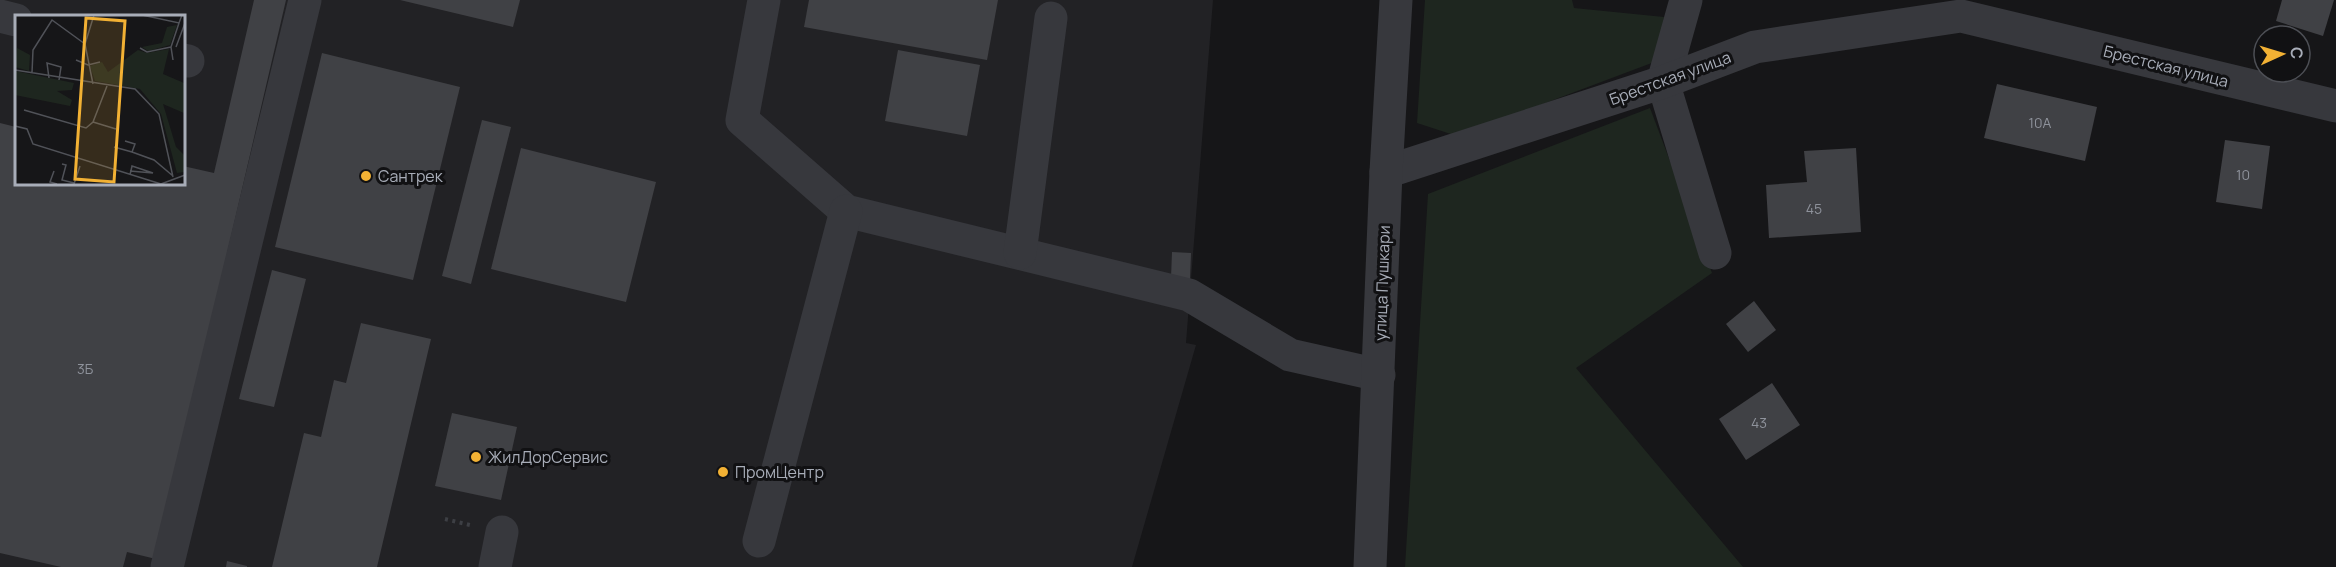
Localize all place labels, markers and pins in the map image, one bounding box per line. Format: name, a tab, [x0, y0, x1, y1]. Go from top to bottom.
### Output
place label: Сантрек	[378, 165, 444, 187]
marker: Сантрек	[359, 169, 373, 183]
place label: ЖилДорСервис	[488, 446, 608, 468]
marker: ЖилДорСервис	[469, 450, 483, 464]
place label: ПромЦентр	[735, 461, 824, 483]
marker: ПромЦентр	[716, 465, 730, 479]

